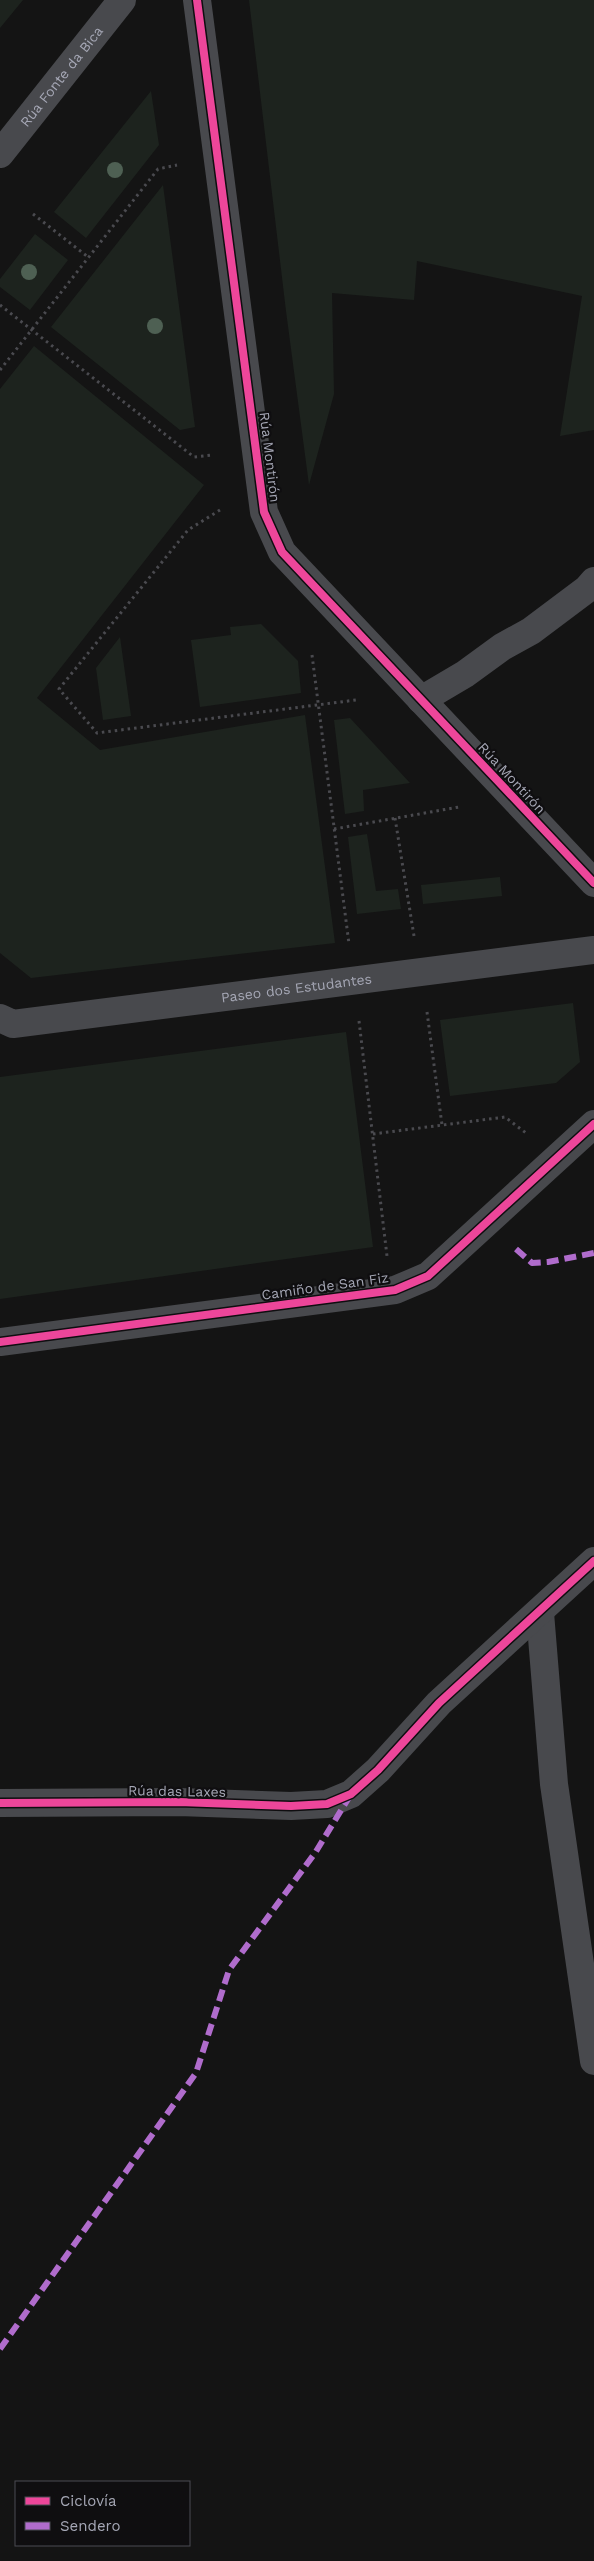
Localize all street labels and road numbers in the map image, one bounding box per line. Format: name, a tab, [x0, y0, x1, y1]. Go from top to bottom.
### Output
street label: Rúa Fonte da Bica	[17, 23, 106, 130]
street label: Rúa Montirón	[257, 411, 283, 503]
street label: Rúa Montirón	[475, 739, 549, 817]
street label: Paseo dos Estudantes	[220, 970, 373, 1005]
street label: Camiño de San Fiz	[261, 1269, 389, 1303]
street label: Rúa das Laxes	[128, 1782, 226, 1800]

